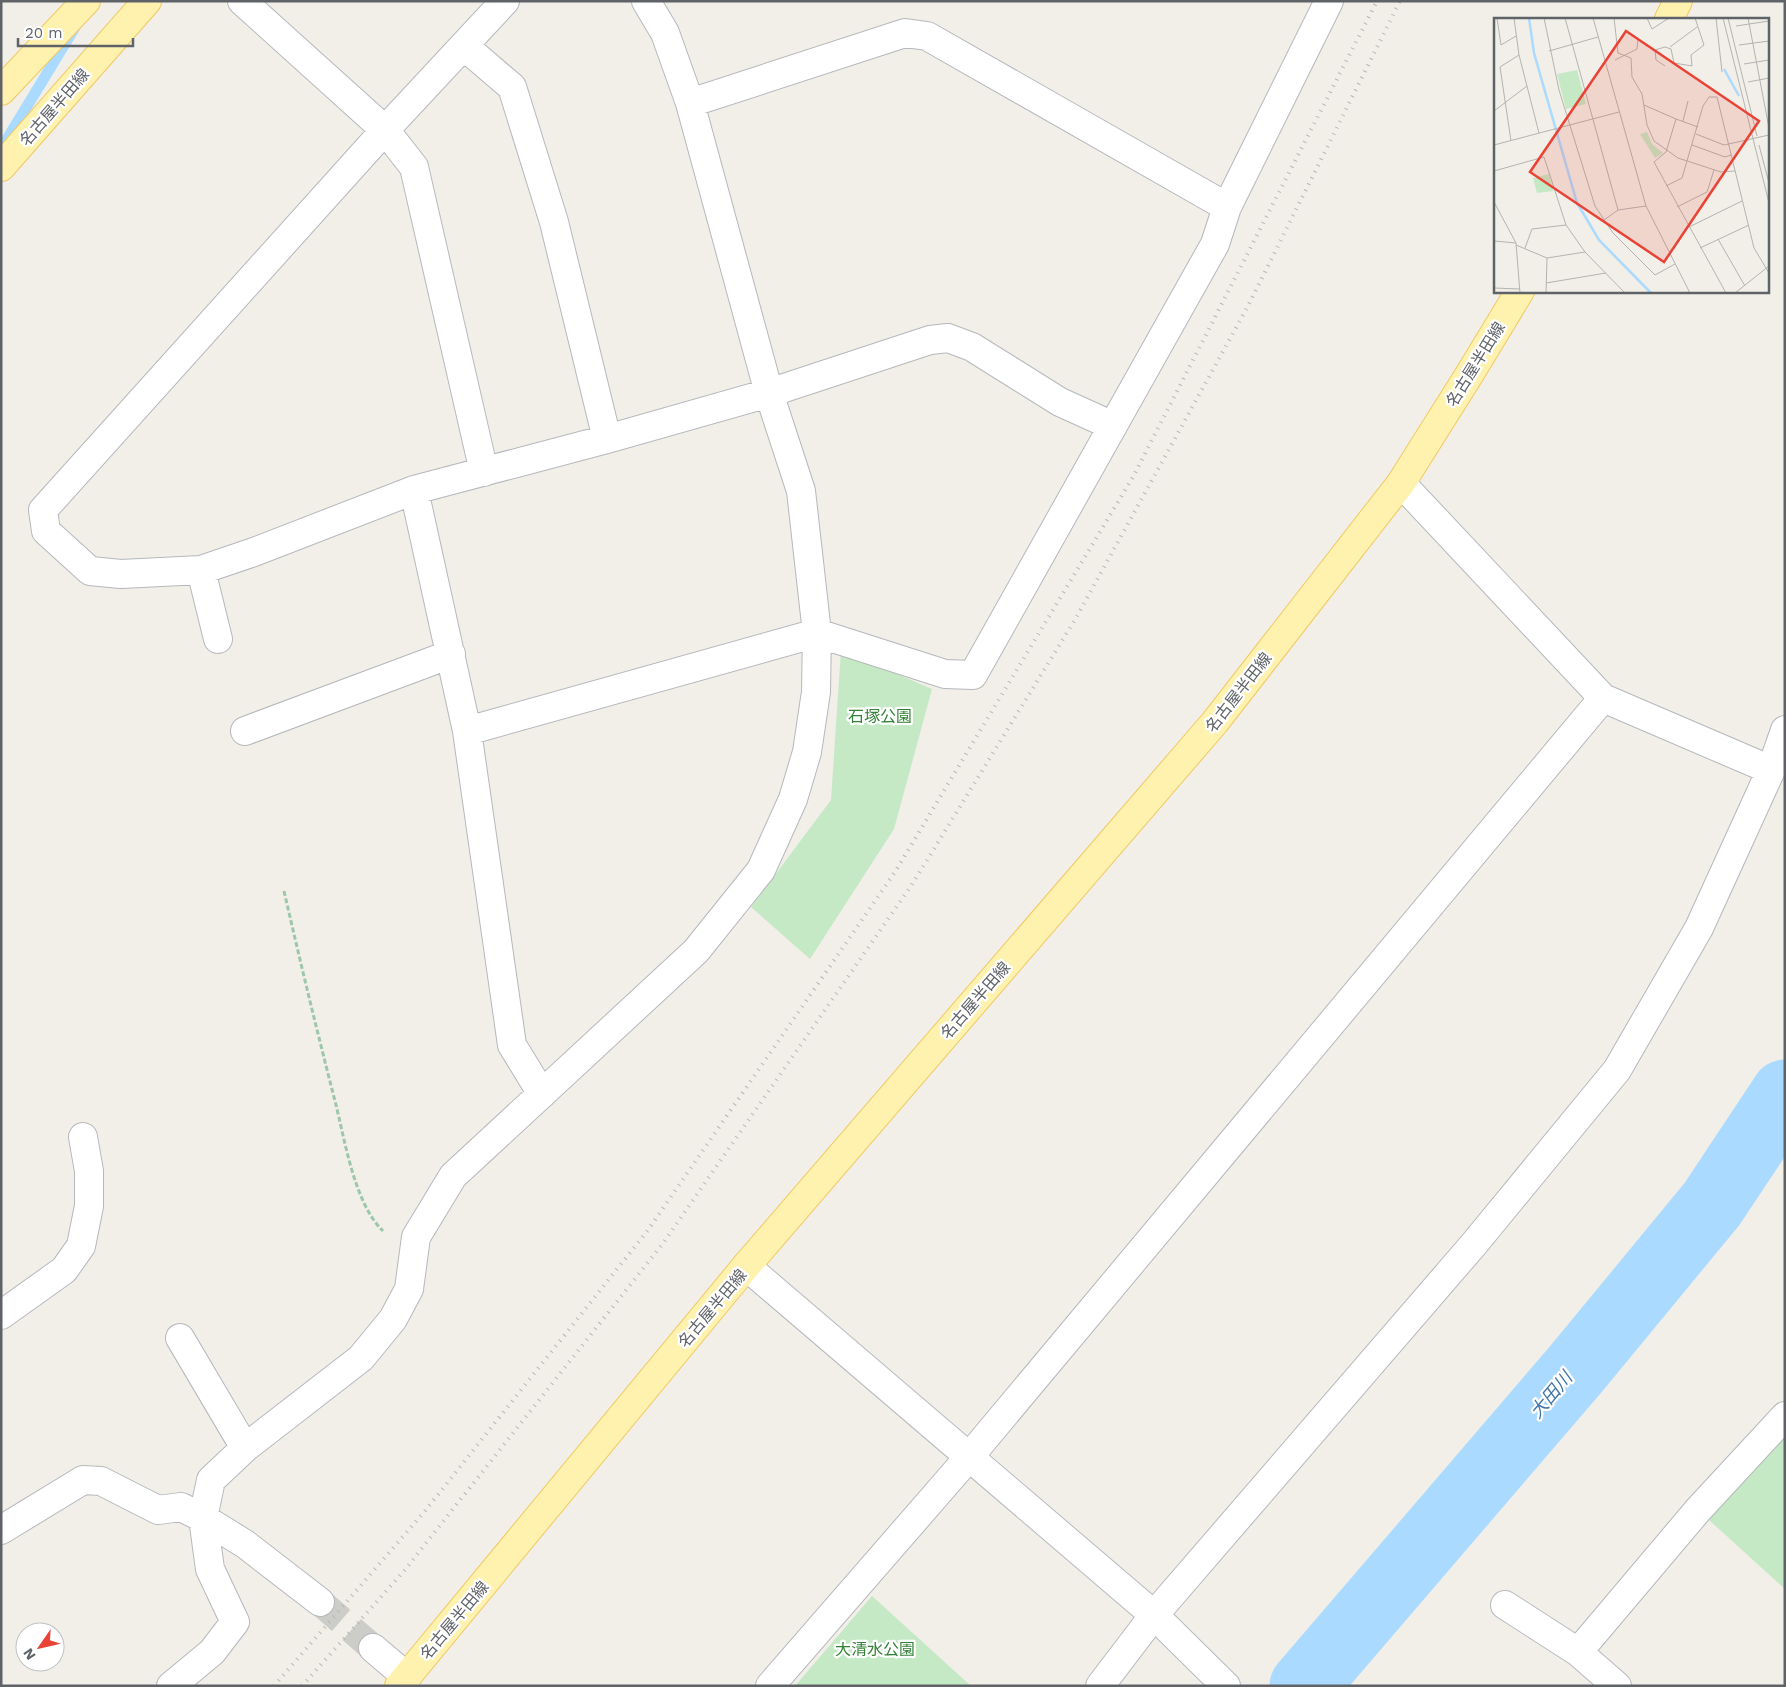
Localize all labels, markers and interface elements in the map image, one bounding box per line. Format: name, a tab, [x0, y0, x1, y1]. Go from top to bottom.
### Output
scale bar	[18, 15, 132, 47]
inset map	[1494, 18, 1768, 292]
text: 20 m	[25, 24, 63, 42]
street label: 名古屋半田線	[16, 65, 93, 150]
street label: 名古屋半田線	[1442, 319, 1509, 410]
street label: 名古屋半田線	[1201, 649, 1275, 736]
park label: 石塚公園	[848, 707, 912, 726]
street label: 名古屋半田線	[937, 958, 1014, 1043]
street label: 名古屋半田線	[674, 1265, 751, 1351]
water label: 大田川	[1525, 1366, 1577, 1422]
street label: 名古屋半田線	[416, 1577, 493, 1663]
north arrow	[15, 1622, 65, 1672]
park label: 大清水公園	[835, 1640, 915, 1659]
text: N	[20, 1645, 39, 1663]

